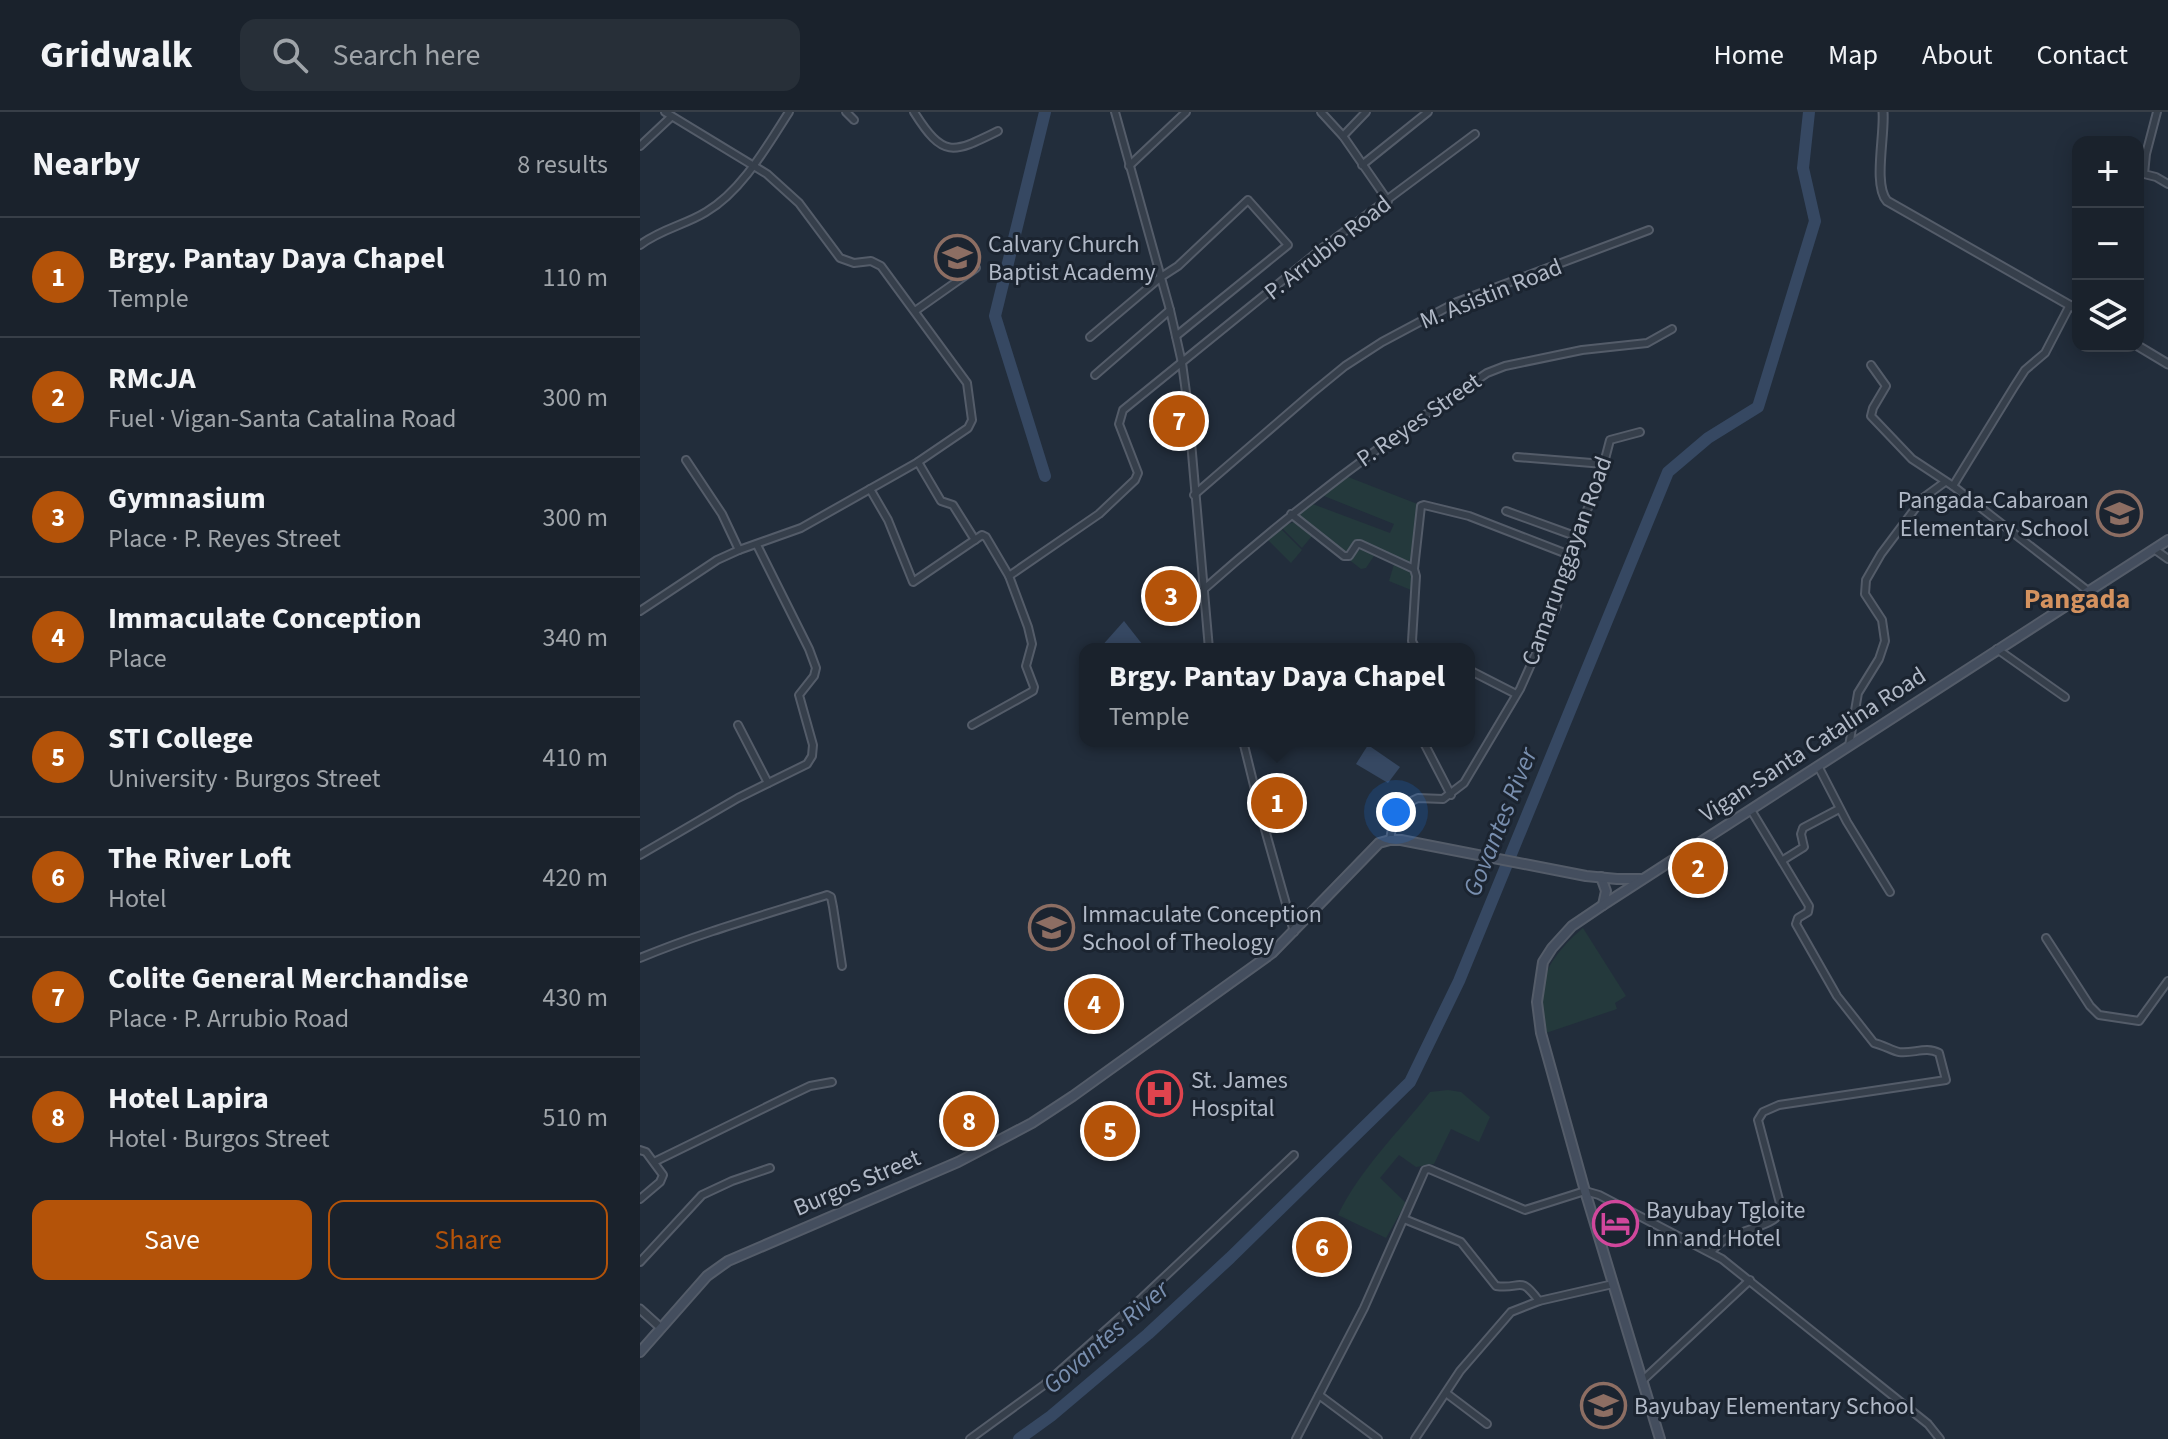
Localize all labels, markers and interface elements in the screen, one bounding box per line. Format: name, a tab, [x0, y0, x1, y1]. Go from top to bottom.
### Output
search box	[240, 19, 800, 91]
text: Gridwalk	[40, 28, 192, 82]
icon: search	[268, 33, 312, 77]
text: Search here	[332, 34, 480, 77]
text: Home	[1713, 35, 1784, 75]
text: Map	[1828, 35, 1878, 75]
text: About	[1922, 35, 1993, 75]
text: Contact	[2037, 35, 2128, 75]
map controls	[2072, 136, 2144, 352]
button: +	[2072, 136, 2144, 208]
text: Nearby	[32, 140, 140, 189]
text: 8 results	[517, 146, 608, 183]
street label: P. Arrubio Road	[1257, 187, 1399, 309]
button: −	[2072, 208, 2144, 280]
place label: Calvary Church Baptist Academy	[988, 227, 1156, 290]
school or university icon: Calvary Church Baptist Academy	[933, 234, 981, 282]
text: Brgy. Pantay Daya Chapel	[108, 237, 444, 280]
street label: M. Asistin Road	[1415, 250, 1567, 338]
text: 1	[51, 259, 65, 296]
text: 110 m	[542, 259, 608, 296]
text: Temple	[108, 280, 189, 317]
button: layers	[2072, 280, 2144, 352]
text: RMcJA	[108, 357, 196, 400]
street label: P. Reyes Street	[1350, 364, 1488, 476]
text: 2	[51, 379, 65, 416]
text: 300 m	[542, 379, 608, 416]
pin: 7	[1153, 391, 1205, 451]
text: Fuel · Vigan-Santa Catalina Road	[108, 400, 456, 437]
street label: Camarunggayan Road	[1513, 451, 1621, 671]
text: Gymnasium	[108, 477, 266, 520]
place label: Pangada-Cabaroan Elementary School	[1898, 483, 2089, 546]
school or university icon: Pangada-Cabaroan Elementary School	[2096, 490, 2144, 538]
text: 3	[51, 499, 65, 536]
text: 300 m	[542, 499, 608, 536]
text: Place · P. Reyes Street	[108, 520, 341, 557]
pin: 3	[1145, 566, 1197, 626]
district label: Pangada	[2024, 579, 2130, 619]
text: Immaculate Conception	[108, 597, 422, 640]
text: 4	[51, 619, 65, 656]
text: 340 m	[542, 619, 608, 656]
text: Place	[108, 640, 167, 677]
popup	[1079, 643, 1475, 747]
text: Brgy. Pantay Daya Chapel	[1109, 655, 1445, 698]
street label: Vigan-Santa Catalina Road	[1693, 659, 1933, 831]
text: Temple	[1109, 698, 1189, 735]
text: STI College	[108, 717, 253, 760]
text: 5	[51, 739, 65, 776]
text: 410 m	[542, 739, 608, 776]
water label: Govantes River	[1453, 741, 1547, 902]
text: University · Burgos Street	[108, 760, 381, 797]
pin: 1	[1251, 773, 1303, 833]
your location	[1376, 792, 1416, 832]
text: The River Loft	[108, 837, 291, 880]
pin: 2	[1672, 838, 1724, 898]
text: 6	[51, 859, 65, 896]
text: 420 m	[542, 859, 608, 896]
text: Hotel	[108, 880, 167, 917]
place label: Immaculate Conception School of Theology	[1082, 897, 1322, 960]
school or university icon: Immaculate Conception School of Theology	[1027, 904, 1075, 952]
text: Colite General Merchandise	[108, 957, 469, 1000]
pin: 4	[1068, 974, 1120, 1034]
text: 7	[51, 979, 65, 1016]
text: 430 m	[542, 979, 608, 1016]
text: Place · P. Arrubio Road	[108, 1000, 349, 1037]
place label: St. James Hospital	[1191, 1063, 1288, 1126]
hospital icon: St. James Hospital	[1136, 1070, 1184, 1118]
text: Hotel Lapira	[108, 1077, 269, 1120]
pin: 8	[943, 1091, 995, 1151]
text: 8	[51, 1099, 65, 1136]
text: 510 m	[542, 1099, 608, 1136]
pin: 5	[1084, 1101, 1136, 1161]
text: Hotel · Burgos Street	[108, 1120, 330, 1157]
street label: Burgos Street	[788, 1141, 926, 1225]
place label: Bayubay Tgloite Inn and Hotel	[1646, 1193, 1805, 1256]
button: Save	[32, 1200, 312, 1280]
button: Share	[328, 1200, 608, 1280]
hotel icon: Bayubay Tgloite Inn and Hotel	[1591, 1200, 1639, 1248]
pin: 6	[1296, 1217, 1348, 1277]
water label: Govantes River	[1035, 1271, 1178, 1403]
school or university icon: Bayubay Elementary School	[1579, 1382, 1627, 1430]
place label: Bayubay Elementary School	[1634, 1389, 1915, 1424]

